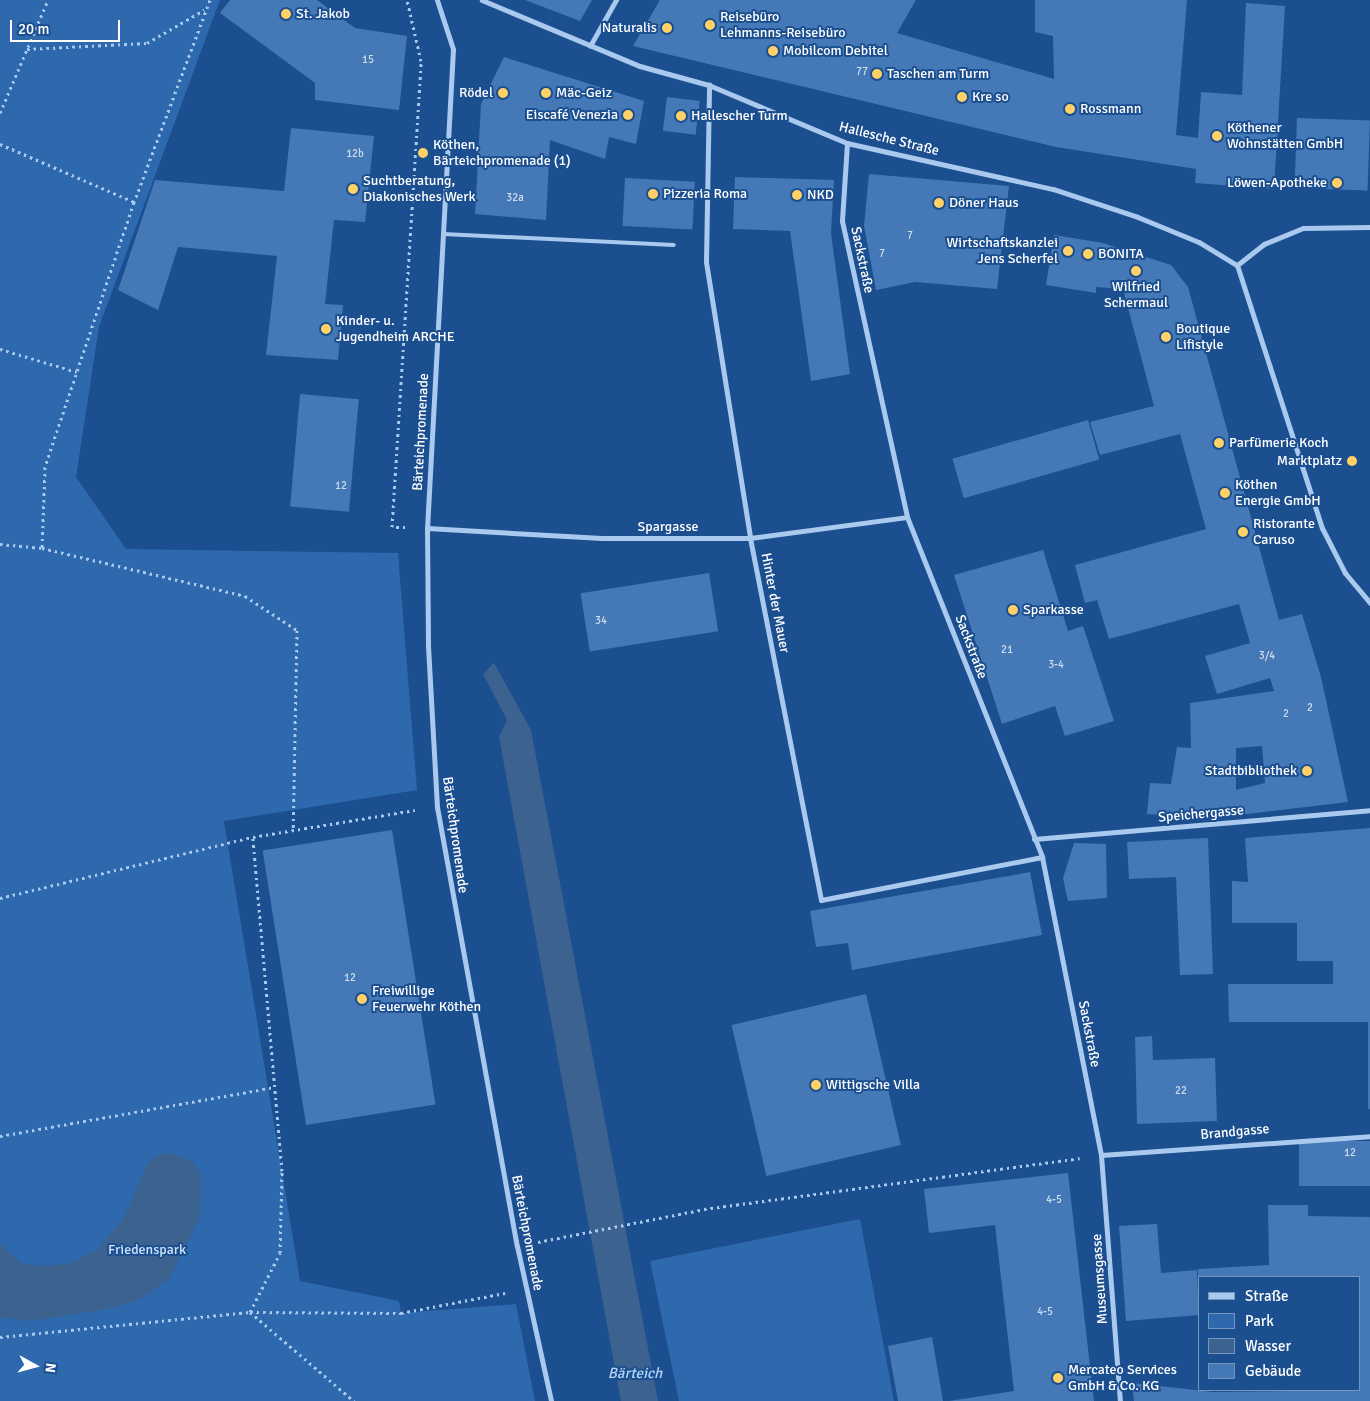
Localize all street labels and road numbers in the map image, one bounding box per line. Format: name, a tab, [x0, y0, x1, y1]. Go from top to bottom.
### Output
street label: Hallesche Straße	[837, 118, 941, 160]
street label: Sackstraße	[847, 225, 877, 295]
street label: Bärteichpromenade	[410, 373, 432, 491]
street label: Spargasse	[637, 519, 699, 535]
street label: Hinter der Mauer	[757, 551, 793, 655]
street label: Sackstraße	[951, 613, 991, 681]
street label: Bärteichpromenade	[438, 776, 472, 894]
street label: Speichergasse	[1157, 802, 1245, 826]
street label: Sackstraße	[1074, 999, 1104, 1069]
street label: Brandgasse	[1200, 1121, 1270, 1143]
street label: Bärteichpromenade	[508, 1174, 546, 1292]
street label: Museumsgasse	[1088, 1233, 1112, 1325]

